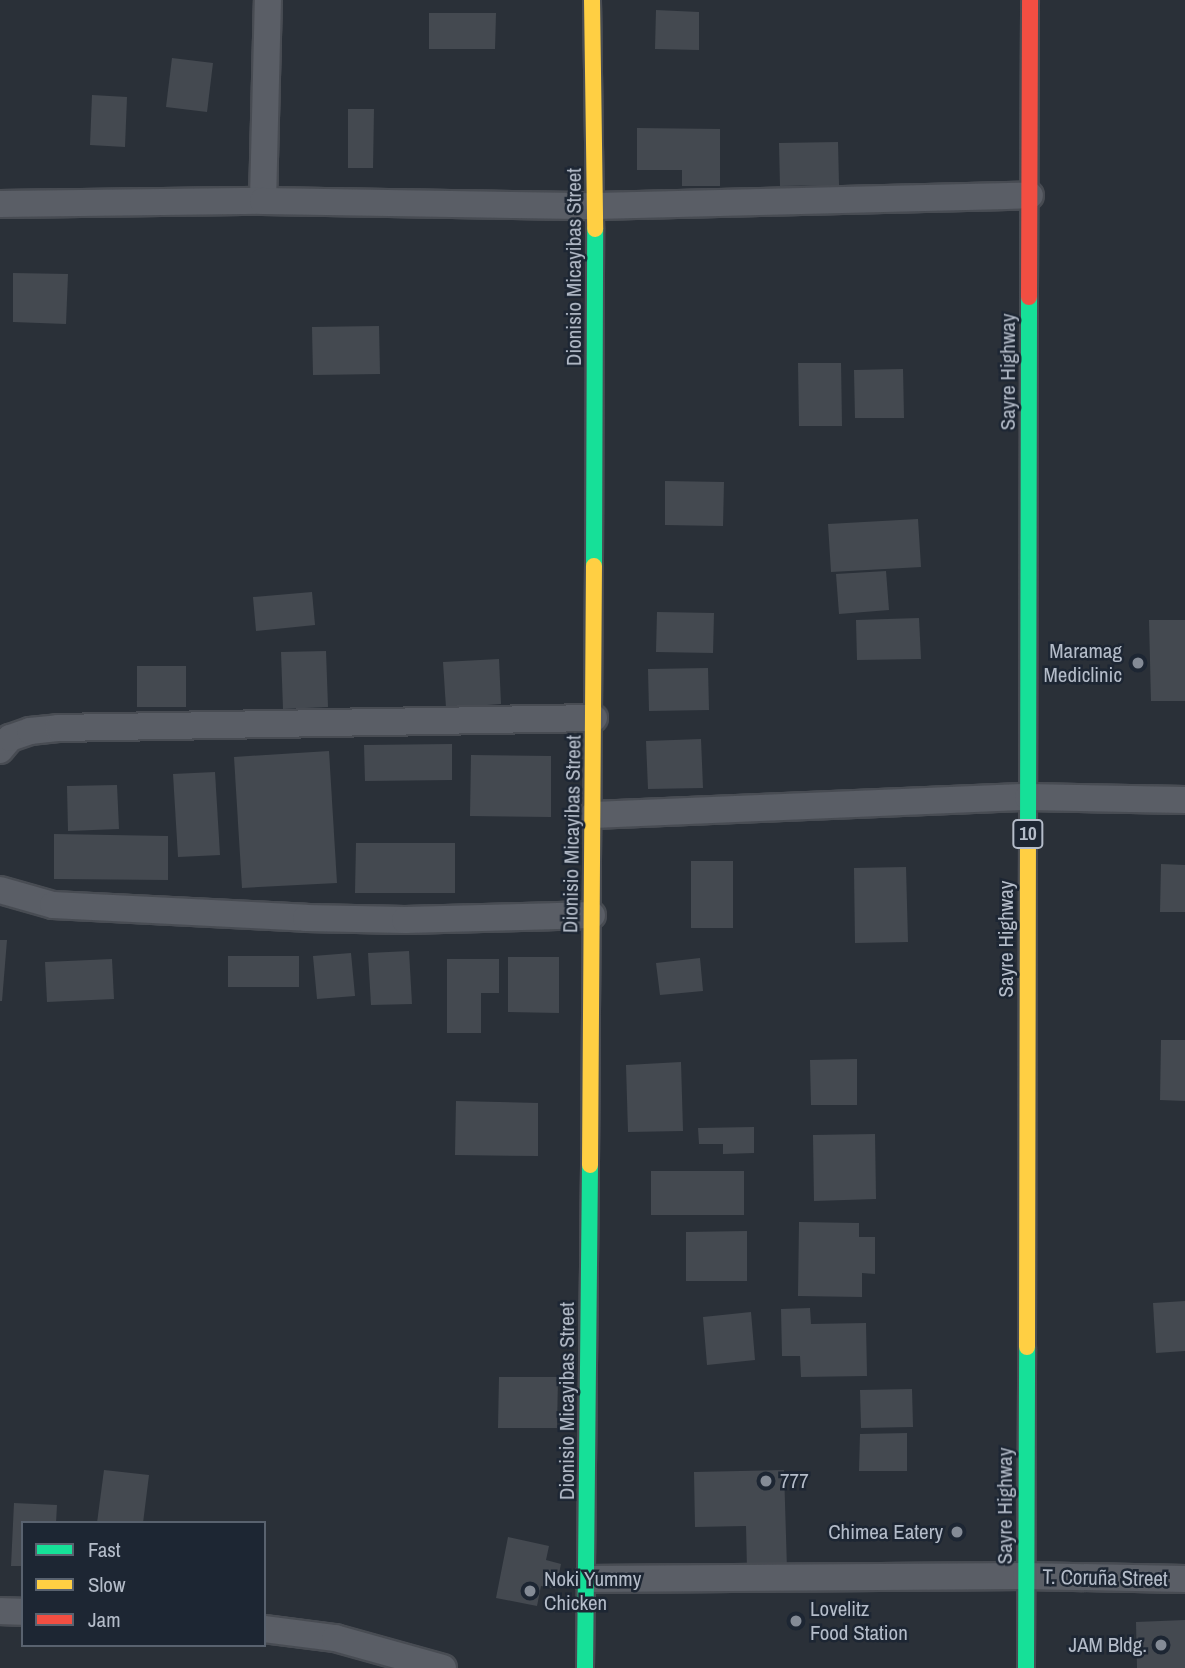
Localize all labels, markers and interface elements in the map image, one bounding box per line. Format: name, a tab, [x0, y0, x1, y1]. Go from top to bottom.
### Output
street label: Dionisio Micayibas Street	[561, 168, 587, 366]
street label: Sayre Highway	[995, 314, 1021, 430]
place label: Maramag Mediclinic	[1044, 638, 1122, 688]
marker: Maramag Mediclinic	[1128, 653, 1148, 673]
street label: Dionisio Micayibas Street	[558, 735, 586, 933]
road number: 10	[1012, 818, 1044, 849]
street label: Sayre Highway	[993, 881, 1019, 997]
street label: Dionisio Micayibas Street	[554, 1302, 580, 1500]
street label: Sayre Highway	[992, 1448, 1018, 1564]
place label: 777	[780, 1468, 809, 1494]
marker: 777	[758, 1473, 774, 1489]
place label: Chimea Eatery	[828, 1519, 943, 1545]
legend	[21, 1521, 266, 1647]
marker: Chimea Eatery	[949, 1524, 965, 1540]
text: Fast	[88, 1535, 121, 1564]
street label: T. Coruña Street	[1042, 1564, 1168, 1592]
place label: Noki Yummy Chicken	[544, 1566, 642, 1616]
text: Slow	[88, 1570, 125, 1599]
marker: Noki Yummy Chicken	[522, 1583, 538, 1599]
place label: Lovelitz Food Station	[810, 1596, 908, 1646]
text: Jam	[88, 1605, 121, 1634]
marker: Lovelitz Food Station	[788, 1613, 804, 1629]
place label: JAM Bldg.	[1069, 1632, 1147, 1658]
marker: JAM Bldg.	[1153, 1637, 1169, 1653]

